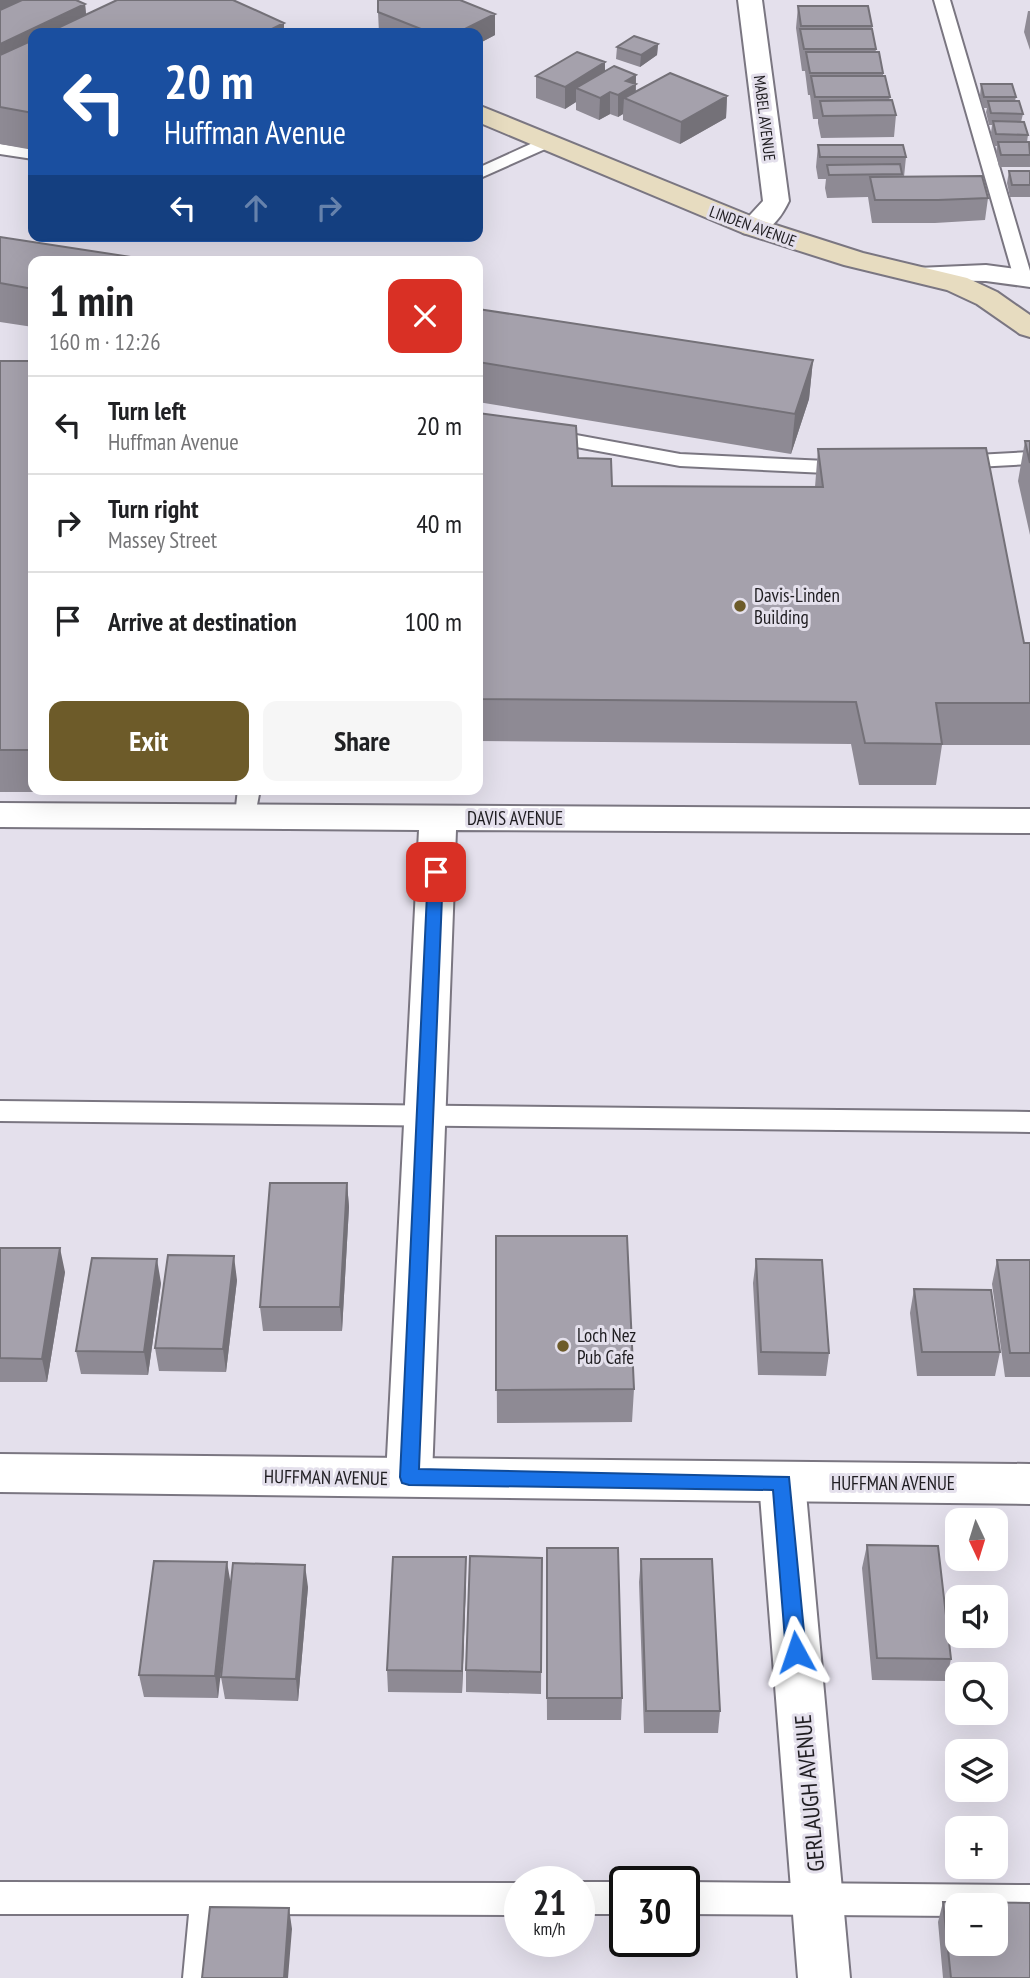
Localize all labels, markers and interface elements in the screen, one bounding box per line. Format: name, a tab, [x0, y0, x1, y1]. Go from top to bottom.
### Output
text: 20 m	[164, 49, 253, 113]
icon: left	[49, 56, 140, 147]
street label: MABEL AVENUE	[750, 74, 780, 162]
text: Huffman Avenue	[164, 111, 346, 153]
icon: left	[164, 189, 202, 227]
icon: ahead	[237, 189, 275, 227]
icon: right	[310, 189, 348, 227]
street label: LINDEN AVENUE	[707, 201, 799, 251]
text: 1 min	[49, 273, 134, 328]
button: close	[388, 279, 462, 353]
text: 160 m · 12:26	[49, 327, 161, 356]
text: Turn left	[108, 394, 186, 427]
icon: left	[49, 406, 87, 444]
text: 20 m	[416, 409, 462, 442]
text: Huffman Avenue	[108, 427, 239, 456]
text: Turn right	[108, 492, 199, 525]
icon: right	[49, 504, 87, 542]
text: 40 m	[416, 507, 462, 540]
text: Massey Street	[108, 525, 217, 554]
place label: Davis-Linden Building	[754, 583, 840, 629]
marker: Davis-Linden Building	[732, 598, 748, 614]
icon: arrive	[49, 602, 87, 640]
text: Arrive at destination	[108, 605, 297, 638]
text: 100 m	[404, 605, 462, 638]
button: Exit	[49, 701, 249, 781]
button: Share	[263, 701, 462, 781]
street label: DAVIS AVENUE	[467, 806, 563, 830]
pin	[406, 842, 466, 902]
icon: arrive	[417, 853, 455, 891]
place label: Loch Nez Pub Cafe	[577, 1323, 636, 1369]
marker: Loch Nez Pub Cafe	[555, 1338, 571, 1354]
street label: HUFFMAN AVENUE	[264, 1464, 388, 1490]
street label: HUFFMAN AVENUE	[831, 1471, 955, 1495]
north arrow	[945, 1508, 1008, 1572]
map controls	[945, 1508, 1008, 1956]
button: sound	[945, 1585, 1008, 1648]
position arrow	[759, 1615, 833, 1689]
button: search	[945, 1662, 1008, 1725]
street label: GERLAUGH AVENUE	[788, 1713, 830, 1873]
button: layers	[945, 1739, 1008, 1802]
button: +	[945, 1816, 1008, 1879]
speed limit sign: 30	[609, 1866, 700, 1957]
text: 21	[533, 1879, 566, 1925]
button: −	[945, 1893, 1008, 1956]
text: km/h	[534, 1917, 565, 1940]

